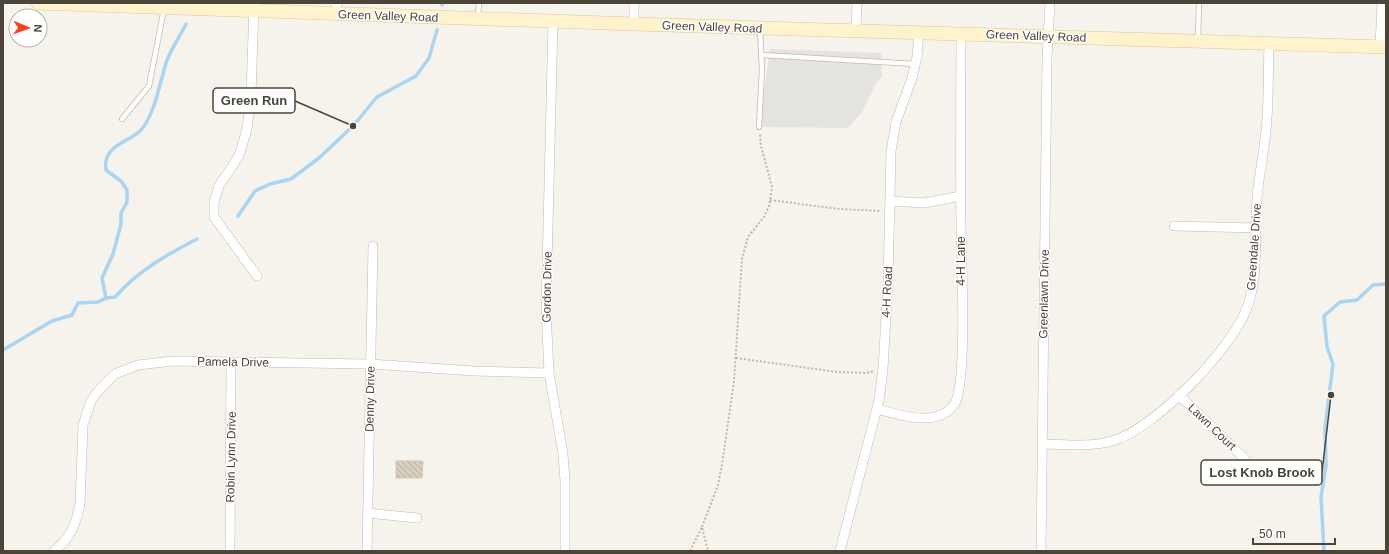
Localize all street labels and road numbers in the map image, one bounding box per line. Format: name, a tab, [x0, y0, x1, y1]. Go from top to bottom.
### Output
street label: Green Valley Road	[338, 7, 438, 25]
street label: Green Valley Road	[662, 18, 762, 36]
street label: Green Valley Road	[986, 27, 1086, 45]
street label: Greendale Drive	[1244, 203, 1264, 291]
street label: 4-H Lane	[954, 236, 968, 286]
street label: Greenlawn Drive	[1036, 249, 1052, 339]
street label: Gordon Drive	[539, 251, 555, 323]
street label: 4-H Road	[879, 266, 895, 318]
street label: Pamela Drive	[197, 354, 269, 370]
street label: Denny Drive	[362, 366, 378, 432]
street label: Lawn Court	[1185, 401, 1239, 454]
street label: Robin Lynn Drive	[223, 411, 239, 503]

